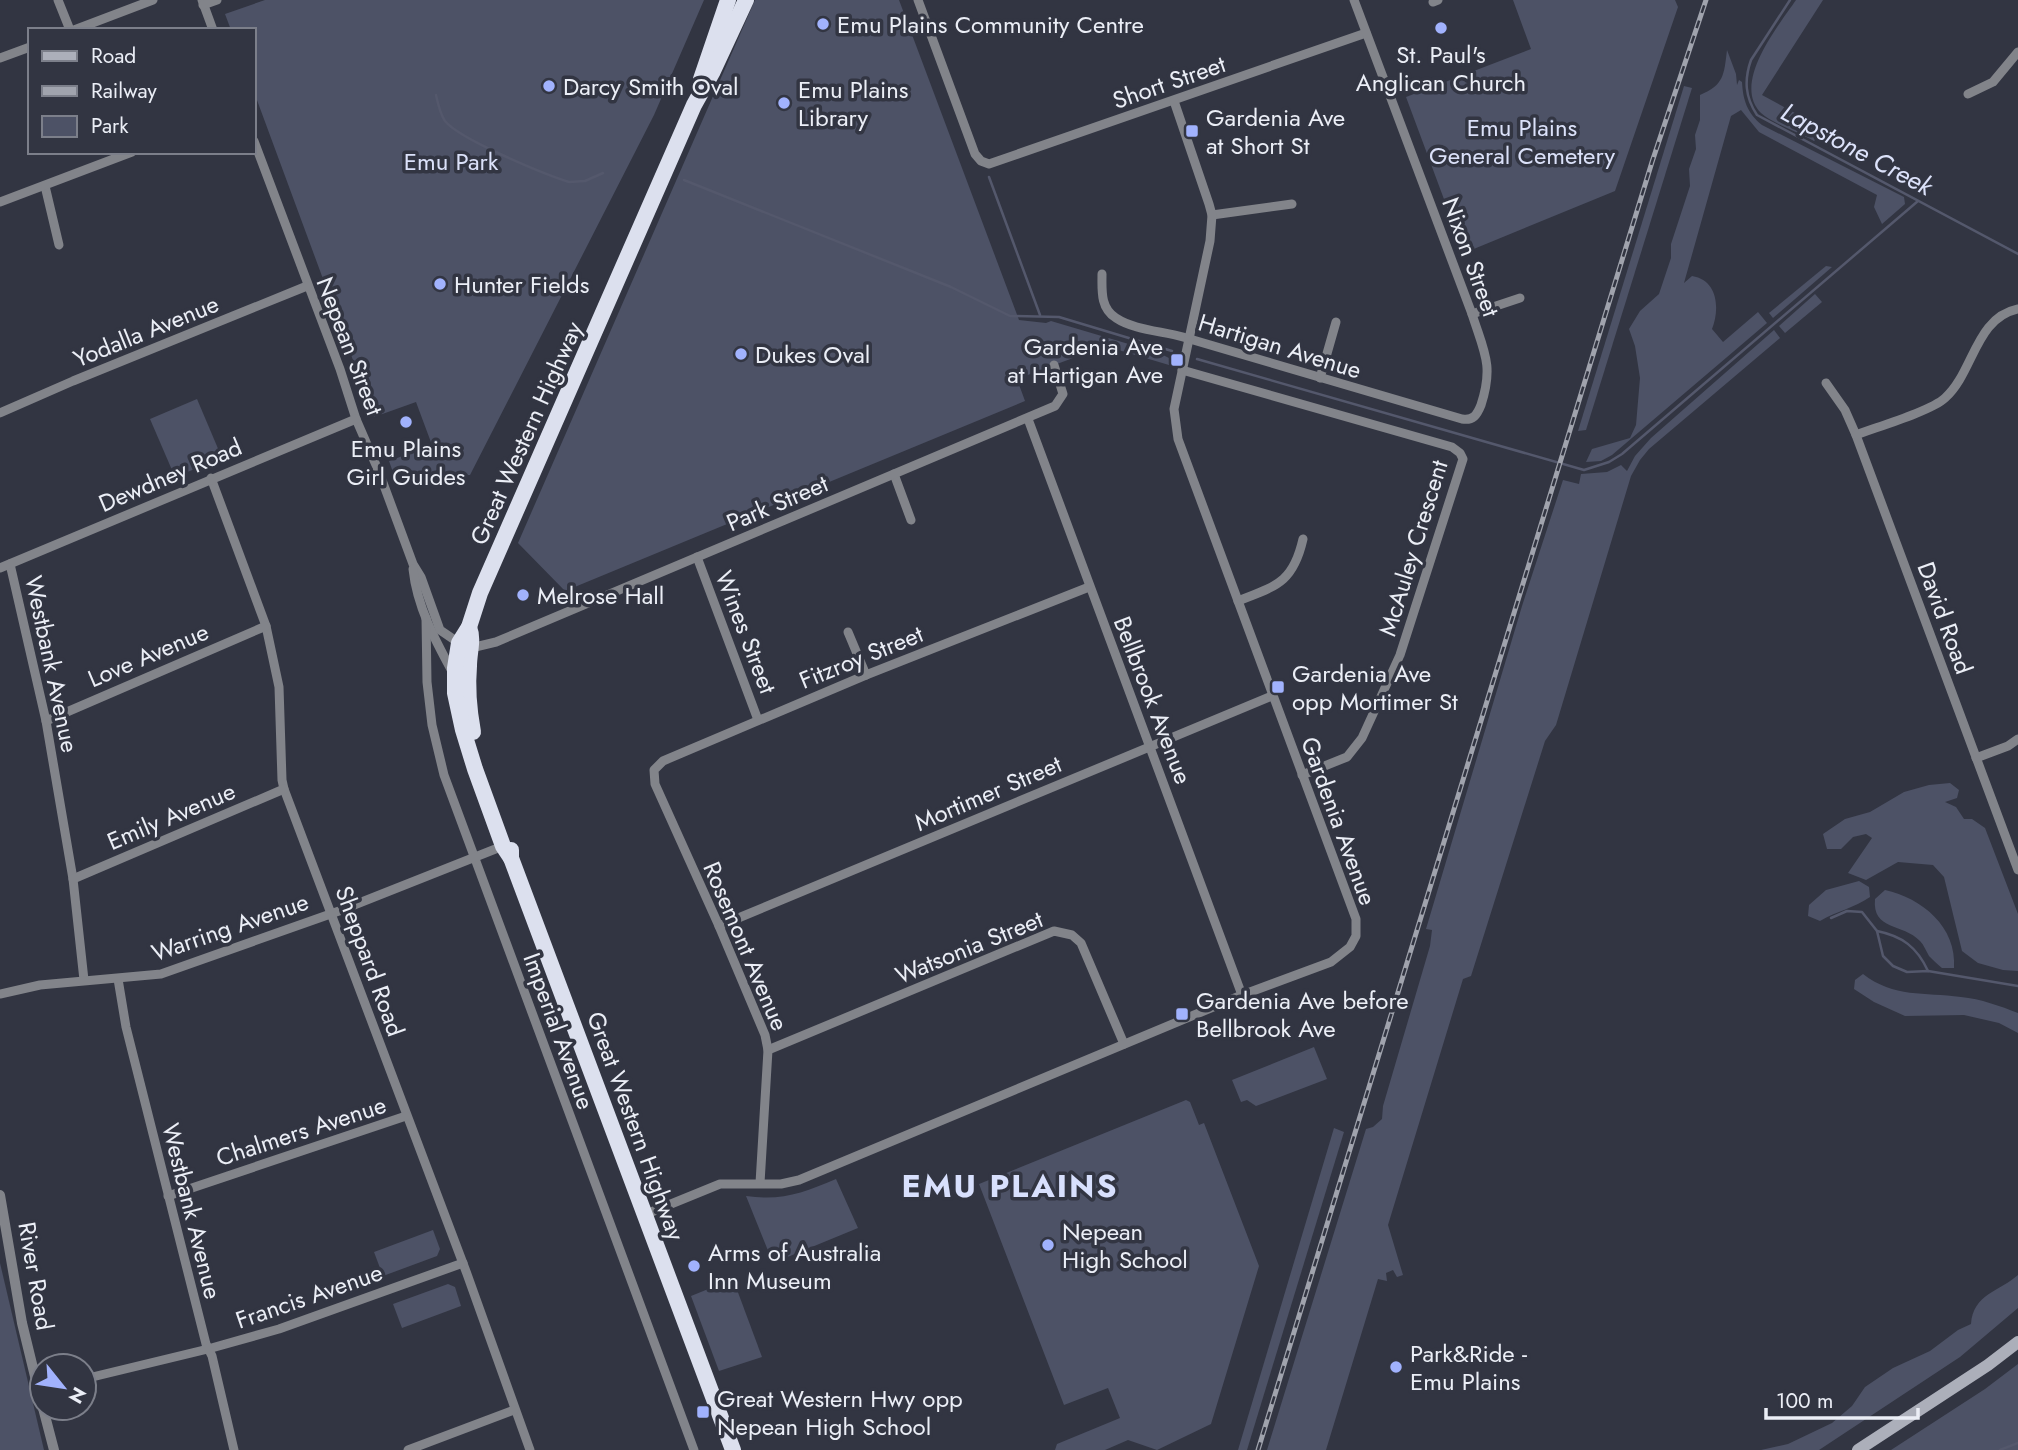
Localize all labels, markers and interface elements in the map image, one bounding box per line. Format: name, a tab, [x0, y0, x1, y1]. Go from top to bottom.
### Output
place label: Emu Plains Community Centre	[837, 7, 1144, 42]
marker: Emu Plains Community Centre	[815, 16, 831, 32]
marker: St. Paul's Anglican Church	[1433, 20, 1449, 36]
legend	[28, 28, 256, 154]
place label: St. Paul's Anglican Church	[1356, 37, 1526, 100]
text: Road	[91, 41, 136, 71]
street label: Short Street	[1108, 46, 1230, 118]
place label: Darcy Smith Oval	[563, 69, 739, 104]
place label: Emu Plains Library	[798, 72, 908, 135]
text: Railway	[91, 76, 157, 106]
marker: Darcy Smith Oval	[541, 78, 557, 94]
water label: Lapstone Creek	[1774, 93, 1941, 206]
marker: Emu Plains Library	[776, 95, 792, 111]
place label: Gardenia Ave at Short St	[1206, 100, 1345, 163]
park label: Emu Plains General Cemetery	[1429, 110, 1615, 173]
text: Park	[91, 111, 129, 141]
marker: Gardenia Ave at Short St	[1184, 123, 1200, 139]
park label: Emu Park	[404, 144, 499, 179]
street label: Nixon Street	[1433, 192, 1509, 322]
place label: Hunter Fields	[454, 267, 589, 302]
street label: Nepean Street	[308, 272, 393, 420]
marker: Hunter Fields	[432, 276, 448, 292]
street label: Yodalla Avenue	[68, 286, 224, 376]
street label: Hartigan Avenue	[1194, 305, 1366, 387]
street label: Great Western Highway	[461, 315, 591, 550]
place label: Gardenia Ave at Hartigan Ave	[1007, 329, 1163, 392]
place label: Dukes Oval	[755, 337, 870, 372]
marker: Dukes Oval	[733, 346, 749, 362]
marker: Gardenia Ave at Hartigan Ave	[1169, 352, 1185, 368]
marker: Emu Plains Girl Guides	[398, 414, 414, 430]
street label: Dewdney Road	[93, 429, 247, 521]
place label: Emu Plains Girl Guides	[347, 431, 465, 494]
street label: McAuley Crescent	[1370, 455, 1457, 640]
street label: Park Street	[721, 466, 833, 540]
street label: David Road	[1909, 557, 1981, 679]
street label: Wines Street	[707, 565, 786, 699]
street label: Westbank Avenue	[16, 572, 88, 756]
place label: Melrose Hall	[537, 578, 664, 613]
marker: Melrose Hall	[515, 587, 531, 603]
street label: Bellbrook Avenue	[1105, 611, 1201, 789]
street label: Love Avenue	[82, 614, 214, 696]
street label: Fitzroy Street	[794, 616, 928, 698]
place label: Gardenia Ave opp Mortimer St	[1292, 656, 1458, 719]
marker: Gardenia Ave opp Mortimer St	[1270, 679, 1286, 695]
street label: Gardenia Avenue	[1292, 732, 1386, 910]
street label: Mortimer Street	[909, 746, 1067, 840]
street label: Emily Avenue	[101, 773, 241, 859]
street label: Rosemont Avenue	[695, 856, 797, 1036]
street label: Sheppard Road	[327, 881, 413, 1041]
street label: Warring Avenue	[147, 884, 313, 970]
street label: Watsonia Street	[890, 901, 1048, 993]
street label: Imperial Avenue	[514, 948, 604, 1114]
place label: Gardenia Ave before Bellbrook Ave	[1196, 983, 1409, 1046]
marker: Gardenia Ave before Bellbrook Ave	[1174, 1006, 1190, 1022]
street label: Great Western Highway	[578, 1007, 694, 1246]
street label: Chalmers Avenue	[211, 1087, 391, 1175]
street label: Westbank Avenue	[153, 1119, 231, 1303]
district label: EMU PLAINS	[902, 1163, 1118, 1209]
place label: Nepean High School	[1062, 1214, 1188, 1277]
street label: River Road	[9, 1219, 63, 1333]
place label: Arms of Australia Inn Museum	[708, 1235, 881, 1298]
marker: Nepean High School	[1040, 1237, 1056, 1253]
street label: Francis Avenue	[231, 1255, 387, 1337]
marker: Arms of Australia Inn Museum	[686, 1258, 702, 1274]
place label: Park&Ride - Emu Plains	[1410, 1336, 1527, 1399]
north arrow	[28, 1352, 98, 1422]
marker: Park&Ride - Emu Plains	[1388, 1359, 1404, 1375]
scale bar	[1766, 1376, 1918, 1420]
place label: Great Western Hwy opp Nepean High School	[717, 1381, 963, 1444]
text: N	[62, 1382, 93, 1409]
text: 100 m	[1776, 1386, 1833, 1416]
marker: Great Western Hwy opp Nepean High School	[695, 1404, 711, 1420]

